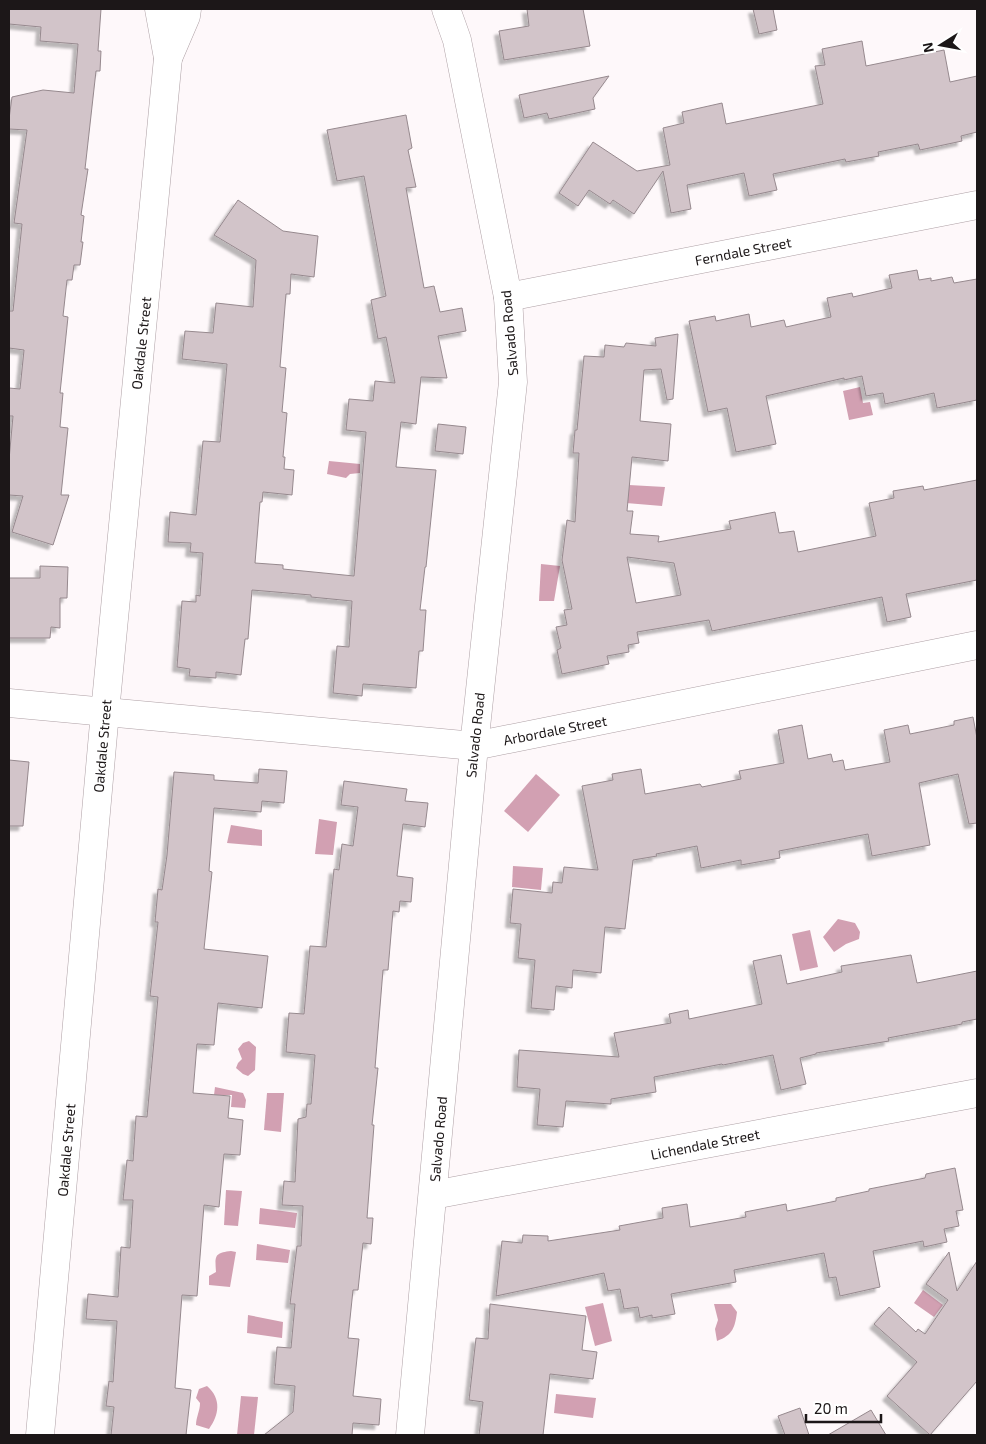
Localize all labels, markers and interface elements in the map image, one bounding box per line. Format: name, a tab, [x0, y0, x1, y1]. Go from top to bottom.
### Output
north arrow	[916, 20, 966, 70]
text: N	[918, 41, 937, 54]
street label: Ferndale Street	[693, 233, 793, 269]
street label: Salvado Road	[497, 290, 521, 376]
street label: Oakdale Street	[128, 296, 154, 390]
street label: Salvado Road	[462, 691, 488, 779]
street label: Oakdale Street	[89, 699, 115, 793]
street label: Arbordale Street	[502, 712, 608, 748]
street label: Salvado Road	[426, 1096, 450, 1182]
street label: Oakdale Street	[53, 1103, 79, 1197]
street label: Lichendale Street	[649, 1125, 761, 1163]
scale bar	[806, 1392, 881, 1424]
text: 20 m	[814, 1399, 848, 1417]

